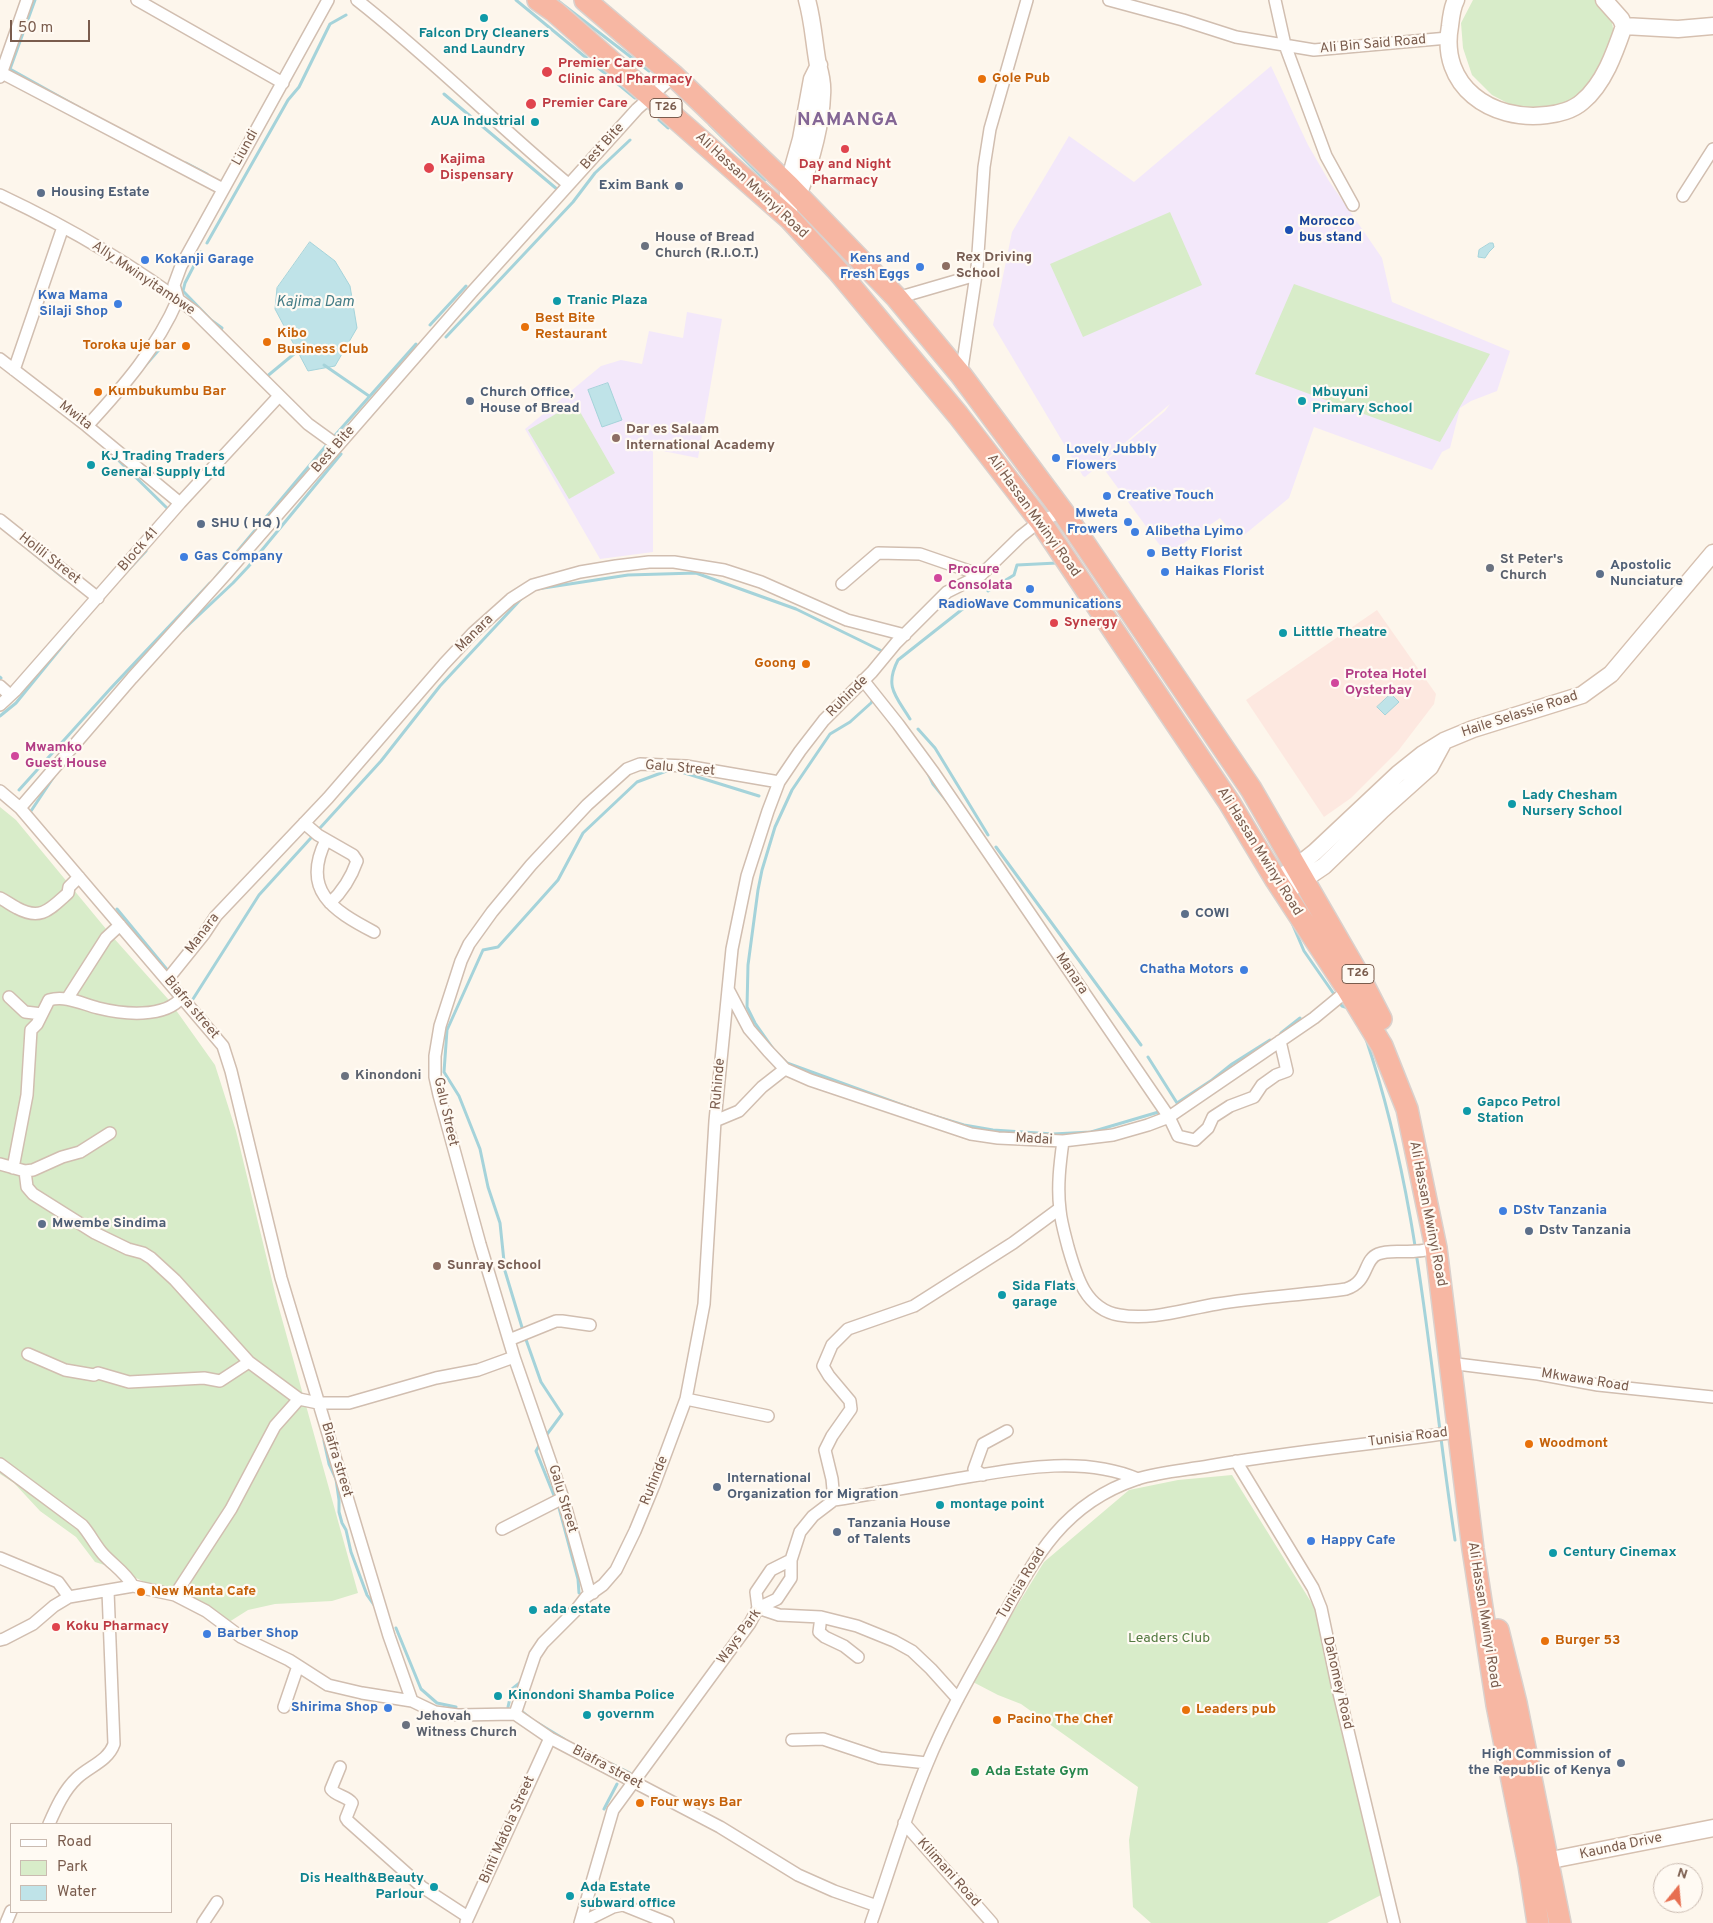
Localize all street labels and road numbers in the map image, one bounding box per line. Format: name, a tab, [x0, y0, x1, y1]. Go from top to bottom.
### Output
street label: Ali Bin Said Road	[1319, 32, 1427, 58]
road number: T26	[650, 99, 682, 118]
street label: Best Bite	[578, 120, 628, 174]
street label: Liundi	[229, 127, 263, 169]
street label: Ali Hassan Mwinyi Road	[691, 129, 811, 243]
street label: Ally Mwinyitambwe	[88, 238, 198, 320]
street label: Mwita	[55, 398, 95, 434]
street label: Best Bite	[309, 423, 359, 477]
street label: Ali Hassan Mwinyi Road	[983, 451, 1083, 581]
street label: Block 41	[115, 525, 163, 575]
street label: Holili Street	[15, 530, 83, 588]
street label: Manara	[453, 612, 497, 656]
street label: Ruhinde	[824, 673, 872, 721]
street label: Haile Selassie Road	[1460, 688, 1580, 742]
street label: Galu Street	[644, 758, 716, 780]
street label: Ali Hassan Mwinyi Road	[1213, 785, 1305, 919]
street label: Manara	[182, 910, 224, 958]
street label: Manara	[1051, 950, 1091, 998]
road number: T26	[1342, 964, 1374, 984]
street label: Biafra street	[160, 973, 222, 1043]
street label: Ruhinde	[708, 1057, 730, 1111]
street label: Galu Street	[429, 1076, 461, 1148]
street label: Madai	[1015, 1131, 1053, 1149]
street label: Ali Hassan Mwinyi Road	[1405, 1140, 1449, 1288]
street label: Mkwawa Road	[1540, 1366, 1630, 1396]
street label: Biafra street	[317, 1421, 355, 1499]
street label: Tunisia Road	[1367, 1425, 1449, 1451]
street label: Ruhinde	[637, 1454, 673, 1508]
street label: Galu Street	[544, 1463, 580, 1535]
street label: Ali Hassan Mwinyi Road	[1463, 1541, 1503, 1689]
street label: Tunisia Road	[994, 1545, 1050, 1623]
street label: Ways Park	[714, 1606, 766, 1668]
street label: Dahomey Road	[1318, 1635, 1356, 1731]
street label: Biafra street	[569, 1742, 645, 1794]
street label: Binti Matola Street	[477, 1774, 539, 1886]
street label: Kaunda Drive	[1578, 1830, 1664, 1864]
street label: Kilimani Road	[913, 1835, 983, 1911]

